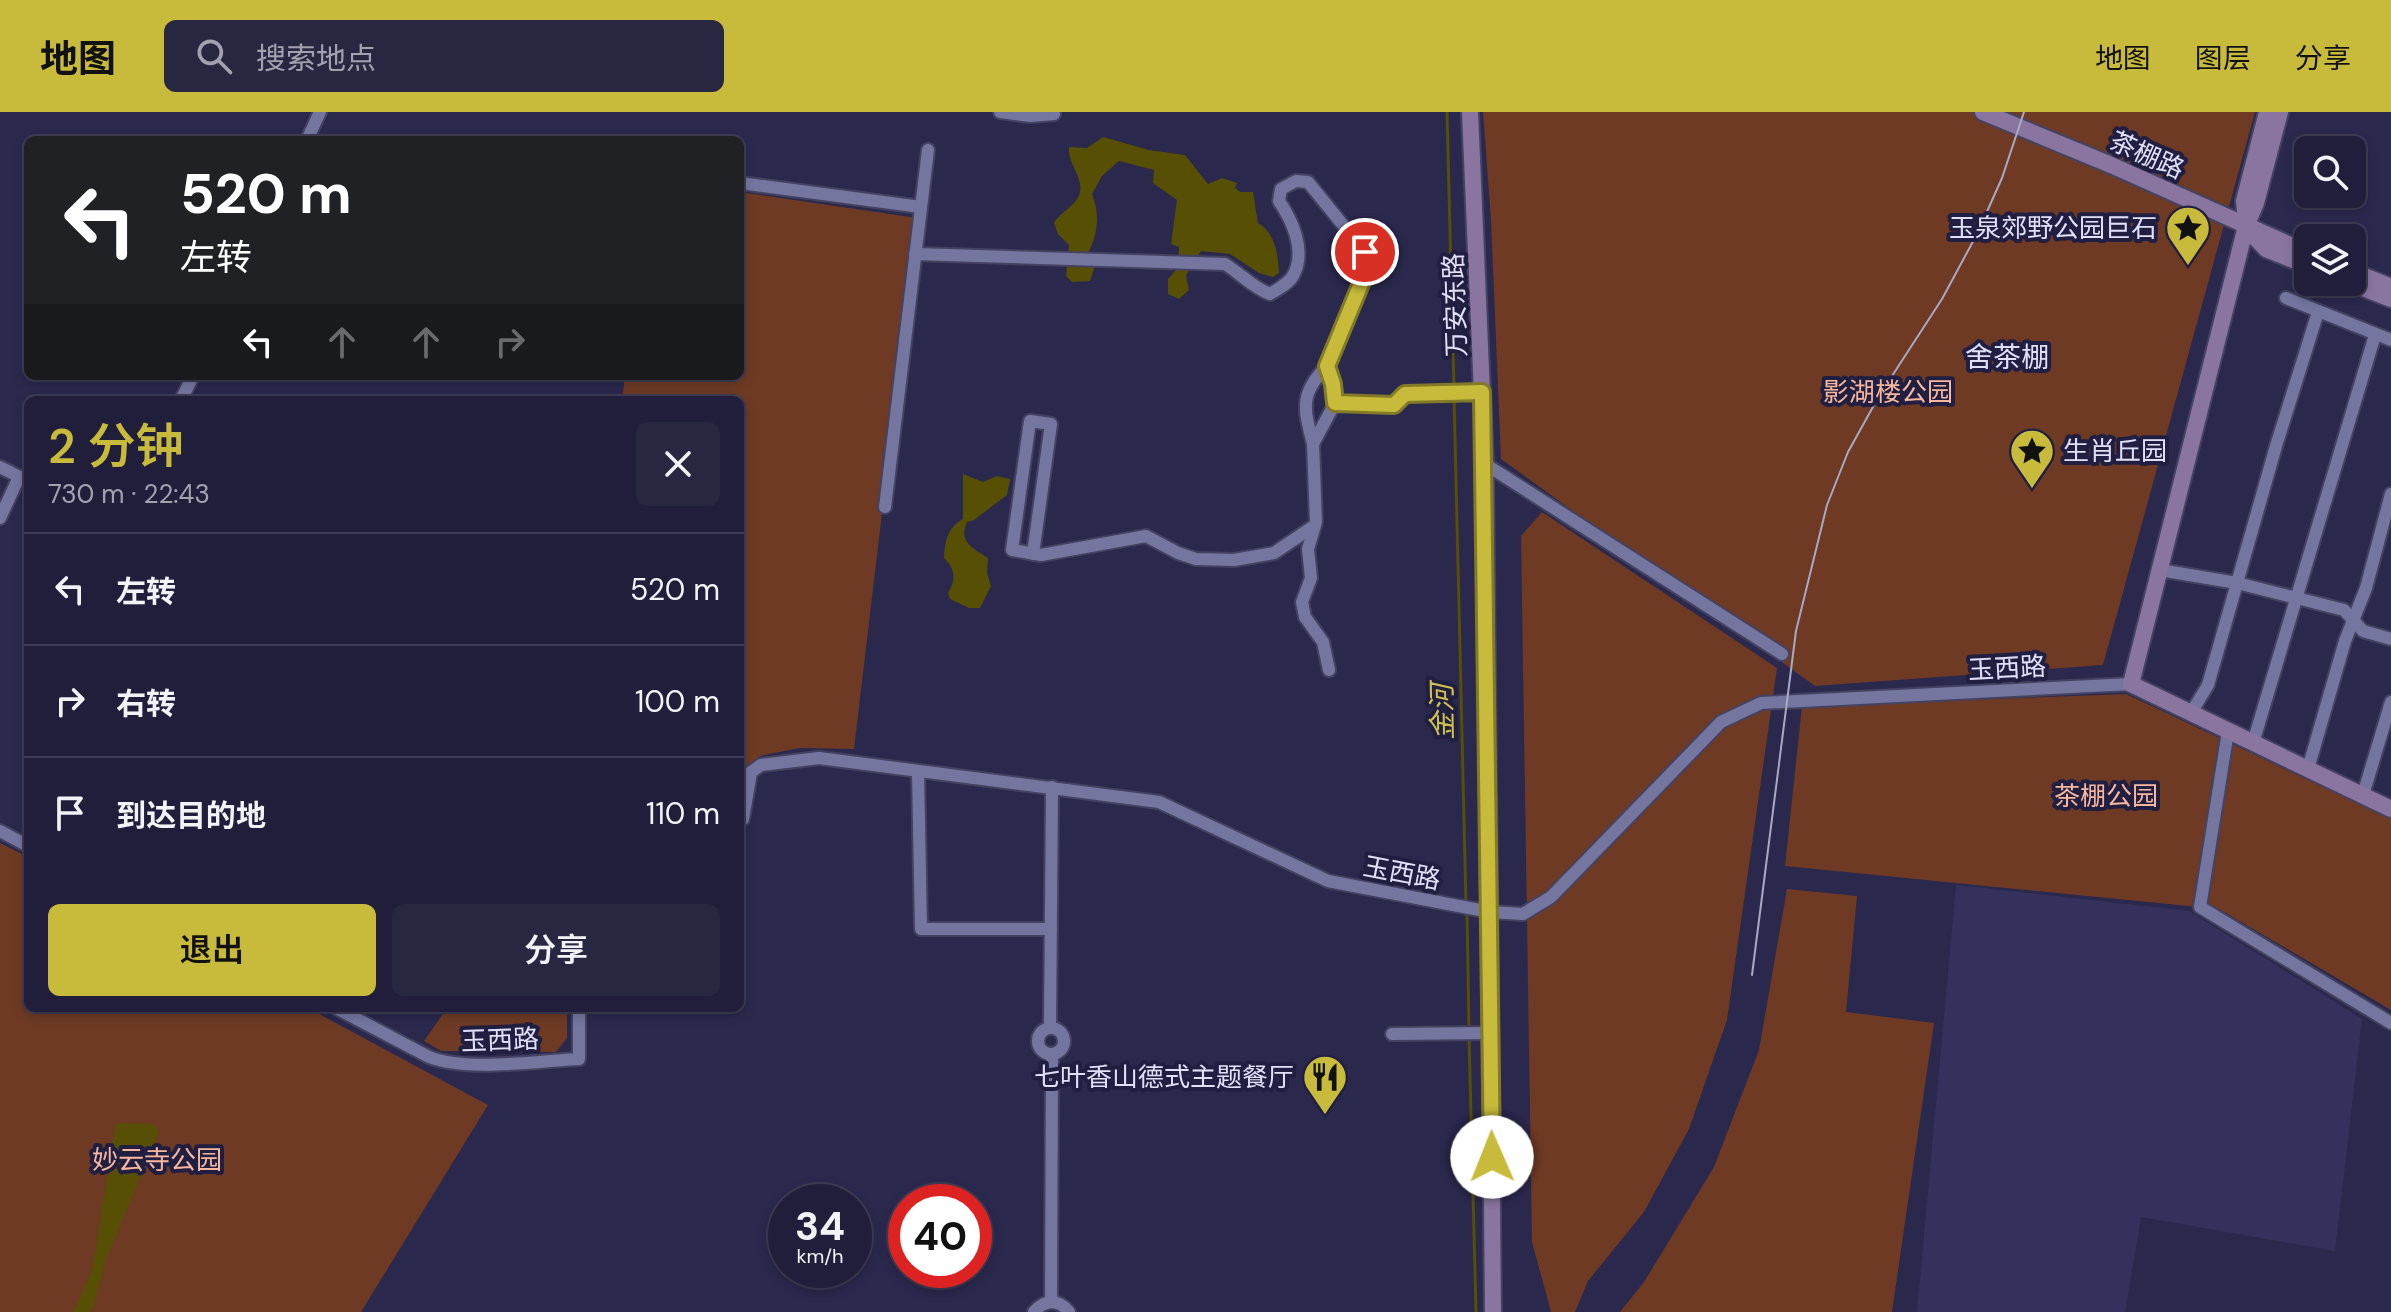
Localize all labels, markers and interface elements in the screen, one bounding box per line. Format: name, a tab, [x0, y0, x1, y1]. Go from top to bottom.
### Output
search box	[164, 20, 724, 92]
text: 地图	[40, 34, 116, 84]
icon: search	[192, 34, 236, 78]
text: 搜索地点	[256, 39, 376, 78]
text: 地图	[2095, 40, 2151, 77]
text: 图层	[2195, 40, 2251, 77]
text: 分享	[2295, 40, 2351, 77]
street label: 茶棚路	[2104, 124, 2190, 186]
map controls	[2294, 136, 2366, 296]
button: search	[2294, 136, 2366, 208]
text: 520 m	[180, 157, 352, 230]
icon: left	[48, 168, 152, 272]
place icon: 玉泉郊野公园巨石	[2164, 204, 2212, 267]
place label: 玉泉郊野公园巨石	[1949, 211, 2157, 245]
pin	[1331, 218, 1399, 286]
button: layers	[2294, 224, 2366, 296]
icon: arrive	[1343, 230, 1387, 274]
text: 左转	[180, 234, 252, 281]
street label: 万安东路	[1436, 252, 1474, 358]
icon: left	[236, 320, 280, 364]
icon: ahead	[320, 320, 364, 364]
icon: ahead	[404, 320, 448, 364]
icon: right	[488, 320, 532, 364]
district label: 舍茶棚	[1965, 339, 2049, 376]
park label: 影湖楼公园	[1823, 375, 1953, 409]
text: 2 分钟	[48, 415, 183, 478]
button: close	[636, 422, 720, 506]
place icon: 生肖丘园	[2008, 427, 2056, 490]
place label: 生肖丘园	[2063, 434, 2167, 468]
text: 730 m · 22:43	[48, 477, 210, 511]
icon: left	[48, 567, 92, 611]
text: 520 m	[630, 570, 720, 609]
text: 左转	[116, 572, 176, 611]
street label: 玉西路	[1967, 649, 2047, 687]
icon: right	[48, 679, 92, 723]
water label: 金河	[1423, 679, 1461, 740]
text: 100 m	[635, 682, 720, 721]
text: 右转	[116, 684, 176, 723]
park label: 茶棚公园	[2054, 779, 2158, 813]
icon: arrive	[48, 791, 92, 835]
text: 110 m	[646, 794, 720, 833]
text: 到达目的地	[116, 796, 266, 835]
street label: 玉西路	[1360, 849, 1444, 897]
button: 退出	[48, 904, 376, 996]
button: 分享	[392, 904, 720, 996]
street label: 玉西路	[460, 1022, 540, 1058]
restaurant icon: 七叶香山德式主题餐厅	[1301, 1053, 1349, 1116]
place label: 七叶香山德式主题餐厅	[1034, 1060, 1294, 1094]
position arrow	[1450, 1115, 1534, 1199]
park label: 妙云寺公园	[92, 1143, 222, 1177]
speed limit sign: 40	[888, 1184, 992, 1288]
text: 34	[795, 1200, 845, 1252]
text: km/h	[796, 1243, 844, 1269]

